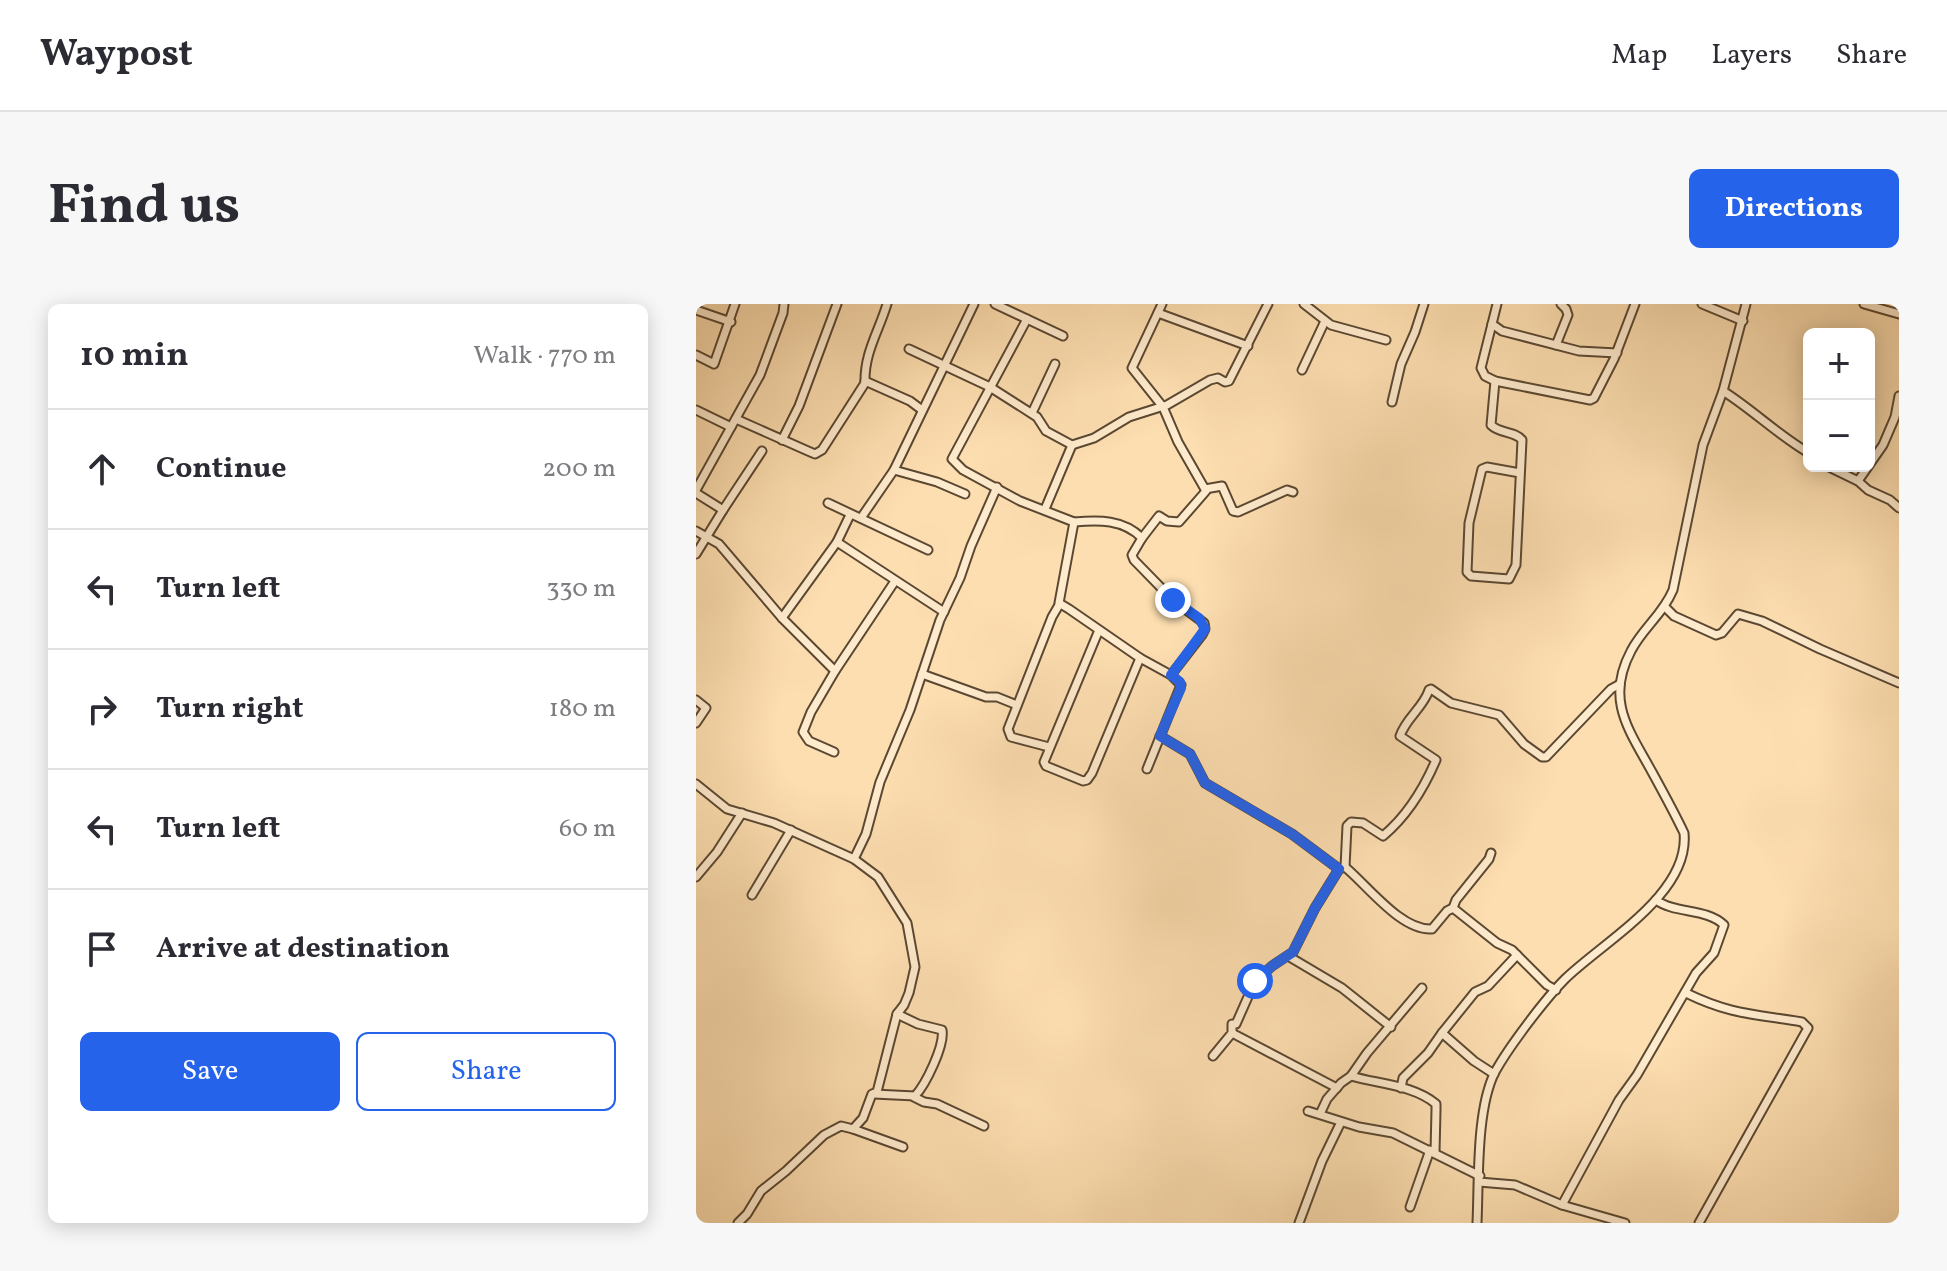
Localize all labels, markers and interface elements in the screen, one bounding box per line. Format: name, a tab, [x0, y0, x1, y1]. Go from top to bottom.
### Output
text: Waypost	[40, 29, 193, 82]
text: Map	[1611, 36, 1667, 75]
text: Layers	[1711, 36, 1792, 75]
text: Share	[1836, 36, 1907, 75]
text: Find us	[48, 169, 240, 247]
button: Directions	[1689, 169, 1899, 248]
map controls	[1803, 328, 1875, 472]
button: +	[1803, 328, 1875, 400]
text: 10 min	[80, 333, 189, 380]
text: Walk · 770 m	[473, 338, 616, 374]
button: −	[1803, 400, 1875, 472]
icon: ahead	[80, 447, 124, 491]
text: Continue	[156, 448, 287, 490]
text: 200 m	[542, 451, 616, 487]
icon: left	[80, 567, 124, 611]
text: Turn left	[156, 568, 280, 610]
text: 330 m	[546, 571, 616, 607]
route end	[1155, 582, 1191, 618]
icon: right	[80, 687, 124, 731]
text: Turn right	[156, 688, 304, 730]
text: 180 m	[549, 691, 616, 727]
icon: left	[80, 807, 124, 851]
text: Turn left	[156, 808, 280, 850]
text: 60 m	[559, 811, 616, 847]
icon: arrive	[80, 927, 124, 971]
text: Arrive at destination	[156, 928, 450, 970]
route start	[1237, 963, 1273, 999]
button: Save	[80, 1032, 340, 1111]
button: Share	[356, 1032, 616, 1111]

